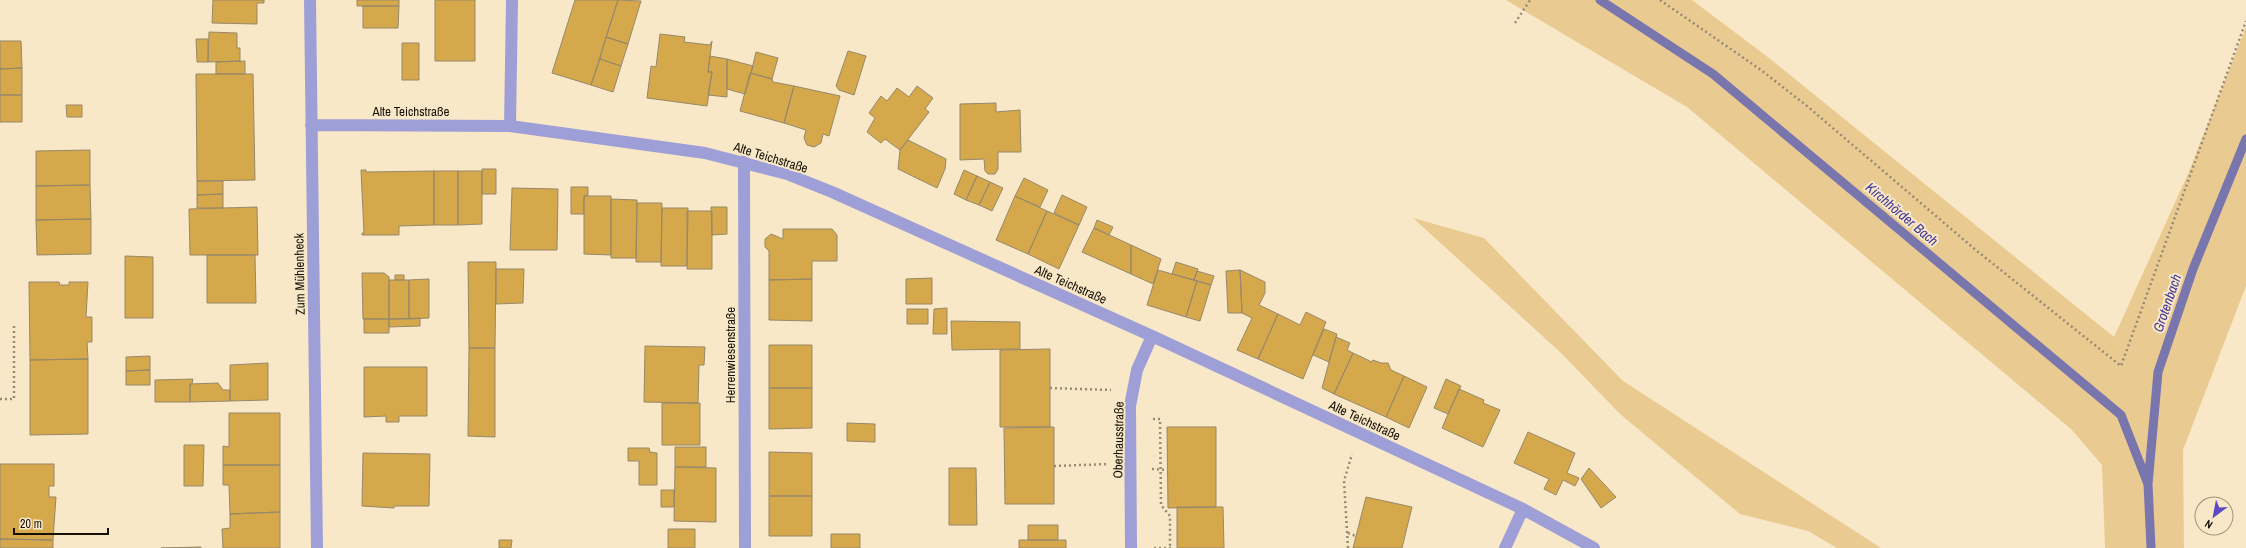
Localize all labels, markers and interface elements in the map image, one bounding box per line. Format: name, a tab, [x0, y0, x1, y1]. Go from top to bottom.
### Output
street label: Alte Teichstraße	[372, 103, 449, 120]
street label: Alte Teichstraße	[731, 138, 810, 177]
water label: Kirchhörder Bach	[1862, 178, 1942, 250]
street label: Zum Mühlenheck	[290, 232, 309, 315]
street label: Alte Teichstraße	[1031, 261, 1109, 308]
water label: Grotenbach	[2149, 272, 2185, 334]
street label: Herrenwiesenstraße	[722, 307, 739, 403]
street label: Alte Teichstraße	[1325, 396, 1403, 444]
street label: Oberhausstraße	[1109, 401, 1128, 479]
north arrow	[2194, 496, 2234, 536]
scale bar	[14, 510, 108, 536]
text: 20 m	[20, 516, 42, 532]
text: N	[2202, 517, 2215, 532]

